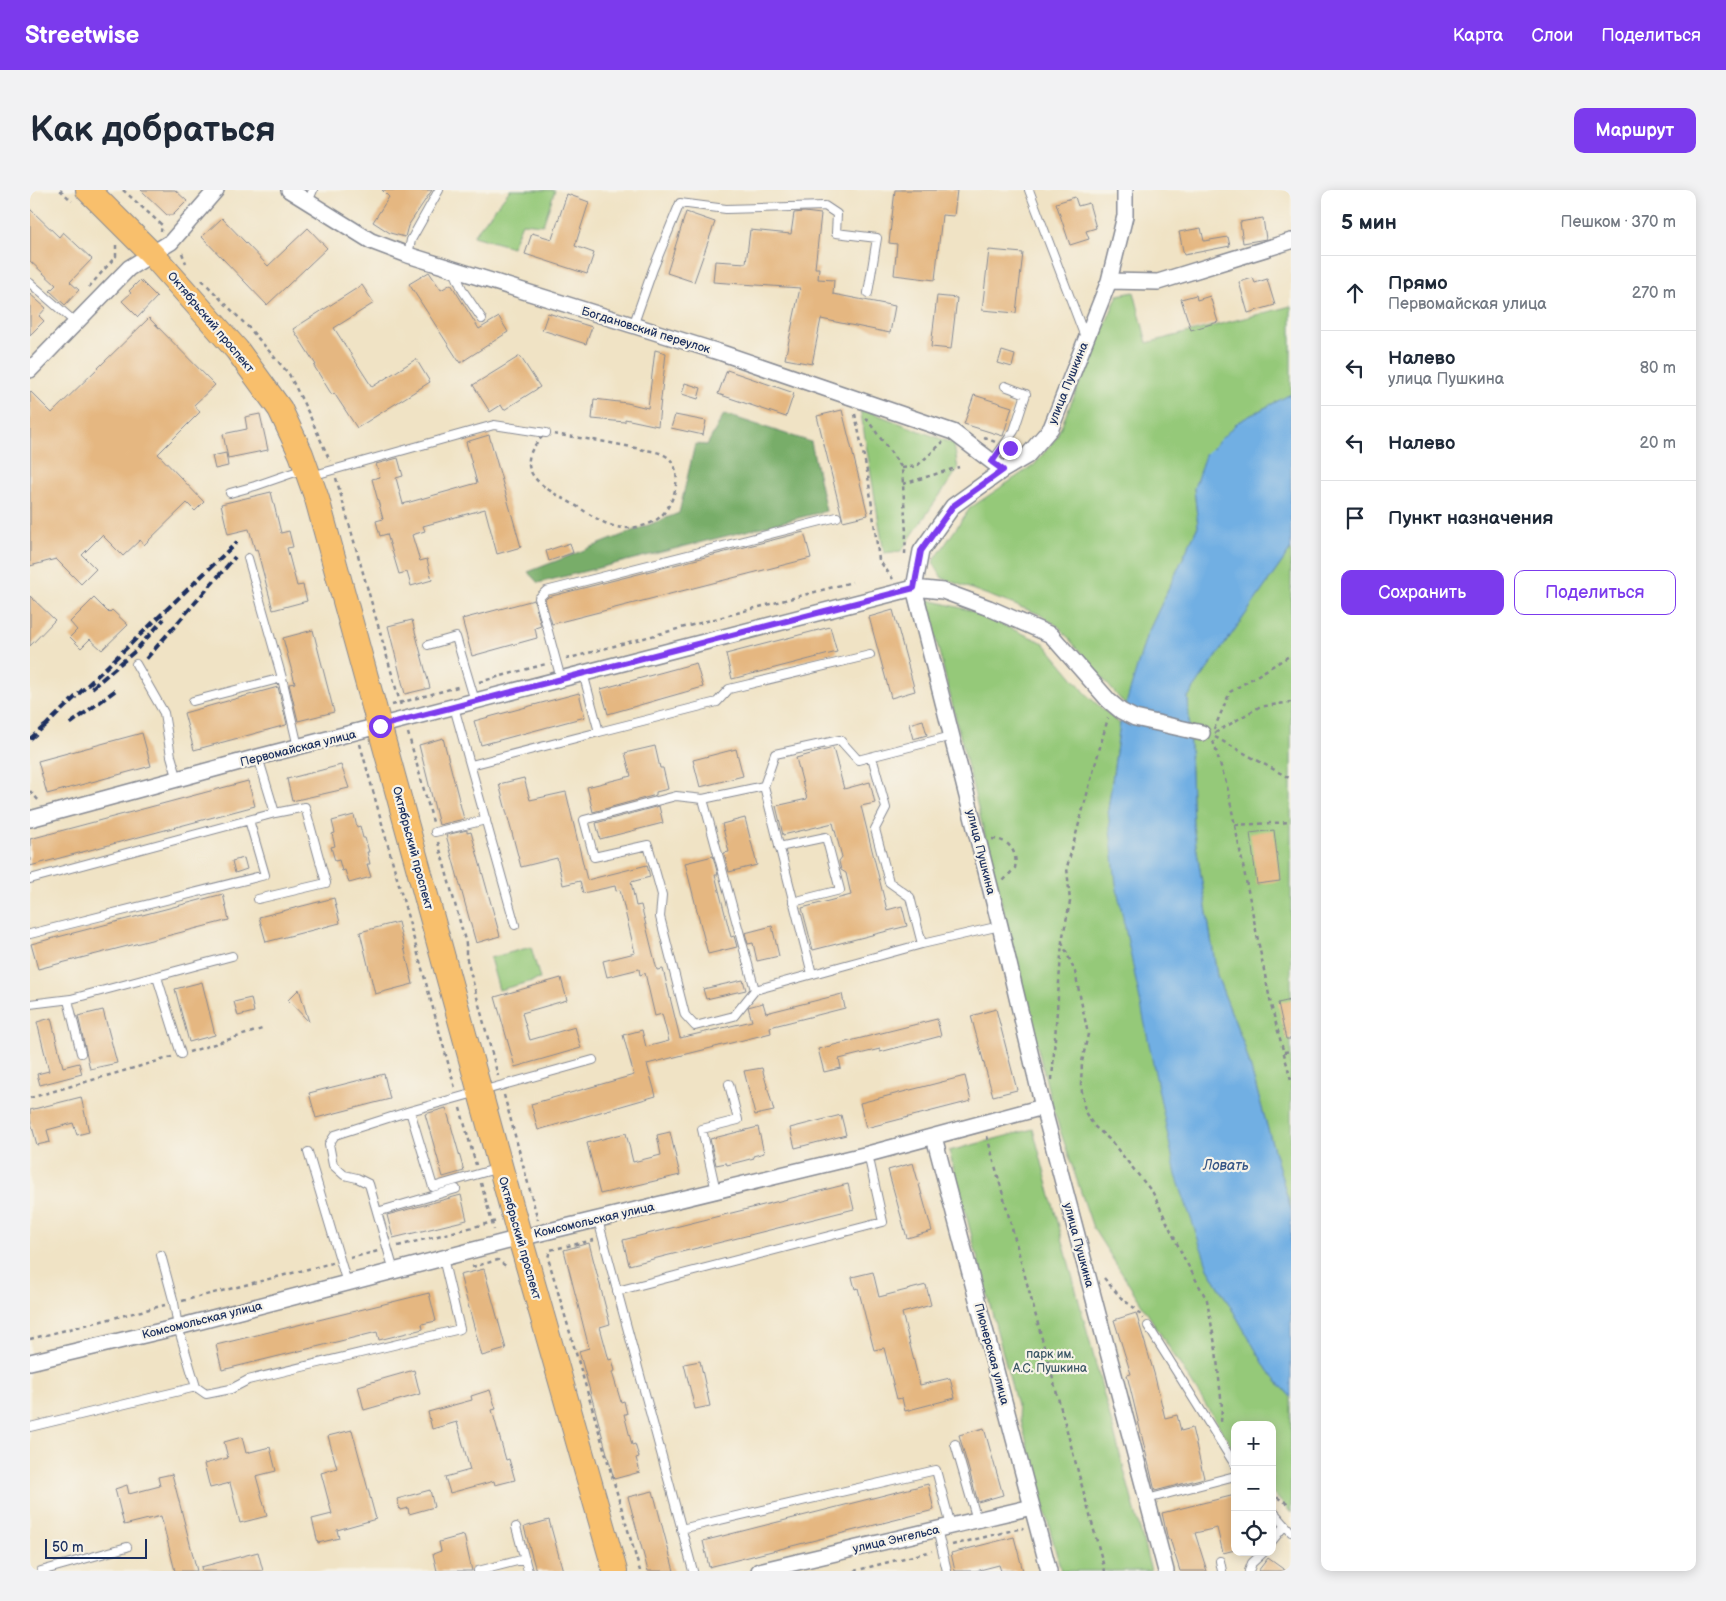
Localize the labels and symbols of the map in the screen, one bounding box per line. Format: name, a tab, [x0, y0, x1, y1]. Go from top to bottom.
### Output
street label: Октябрьский проспект	[164, 269, 257, 376]
street label: Богдановский переулок	[580, 304, 713, 357]
street label: улица Пушкина	[1045, 340, 1092, 426]
route end	[999, 437, 1022, 460]
route start	[369, 715, 392, 738]
street label: Первомайская улица	[239, 727, 358, 770]
street label: Октябрьский проспект	[389, 785, 436, 912]
street label: улица Пушкина	[963, 808, 998, 896]
water label: Ловать	[1202, 1157, 1249, 1174]
street label: Октябрьский проспект	[495, 1175, 544, 1302]
street label: Комсомольская улица	[532, 1199, 656, 1242]
street label: улица Пушкина	[1060, 1201, 1097, 1289]
street label: Комсомольская улица	[141, 1298, 264, 1343]
street label: Пионерская улица	[971, 1302, 1012, 1407]
park label: парк им. А.С. Пушкина	[1012, 1347, 1087, 1376]
street label: улица Энгельса	[851, 1522, 941, 1557]
scale bar	[45, 1536, 148, 1559]

